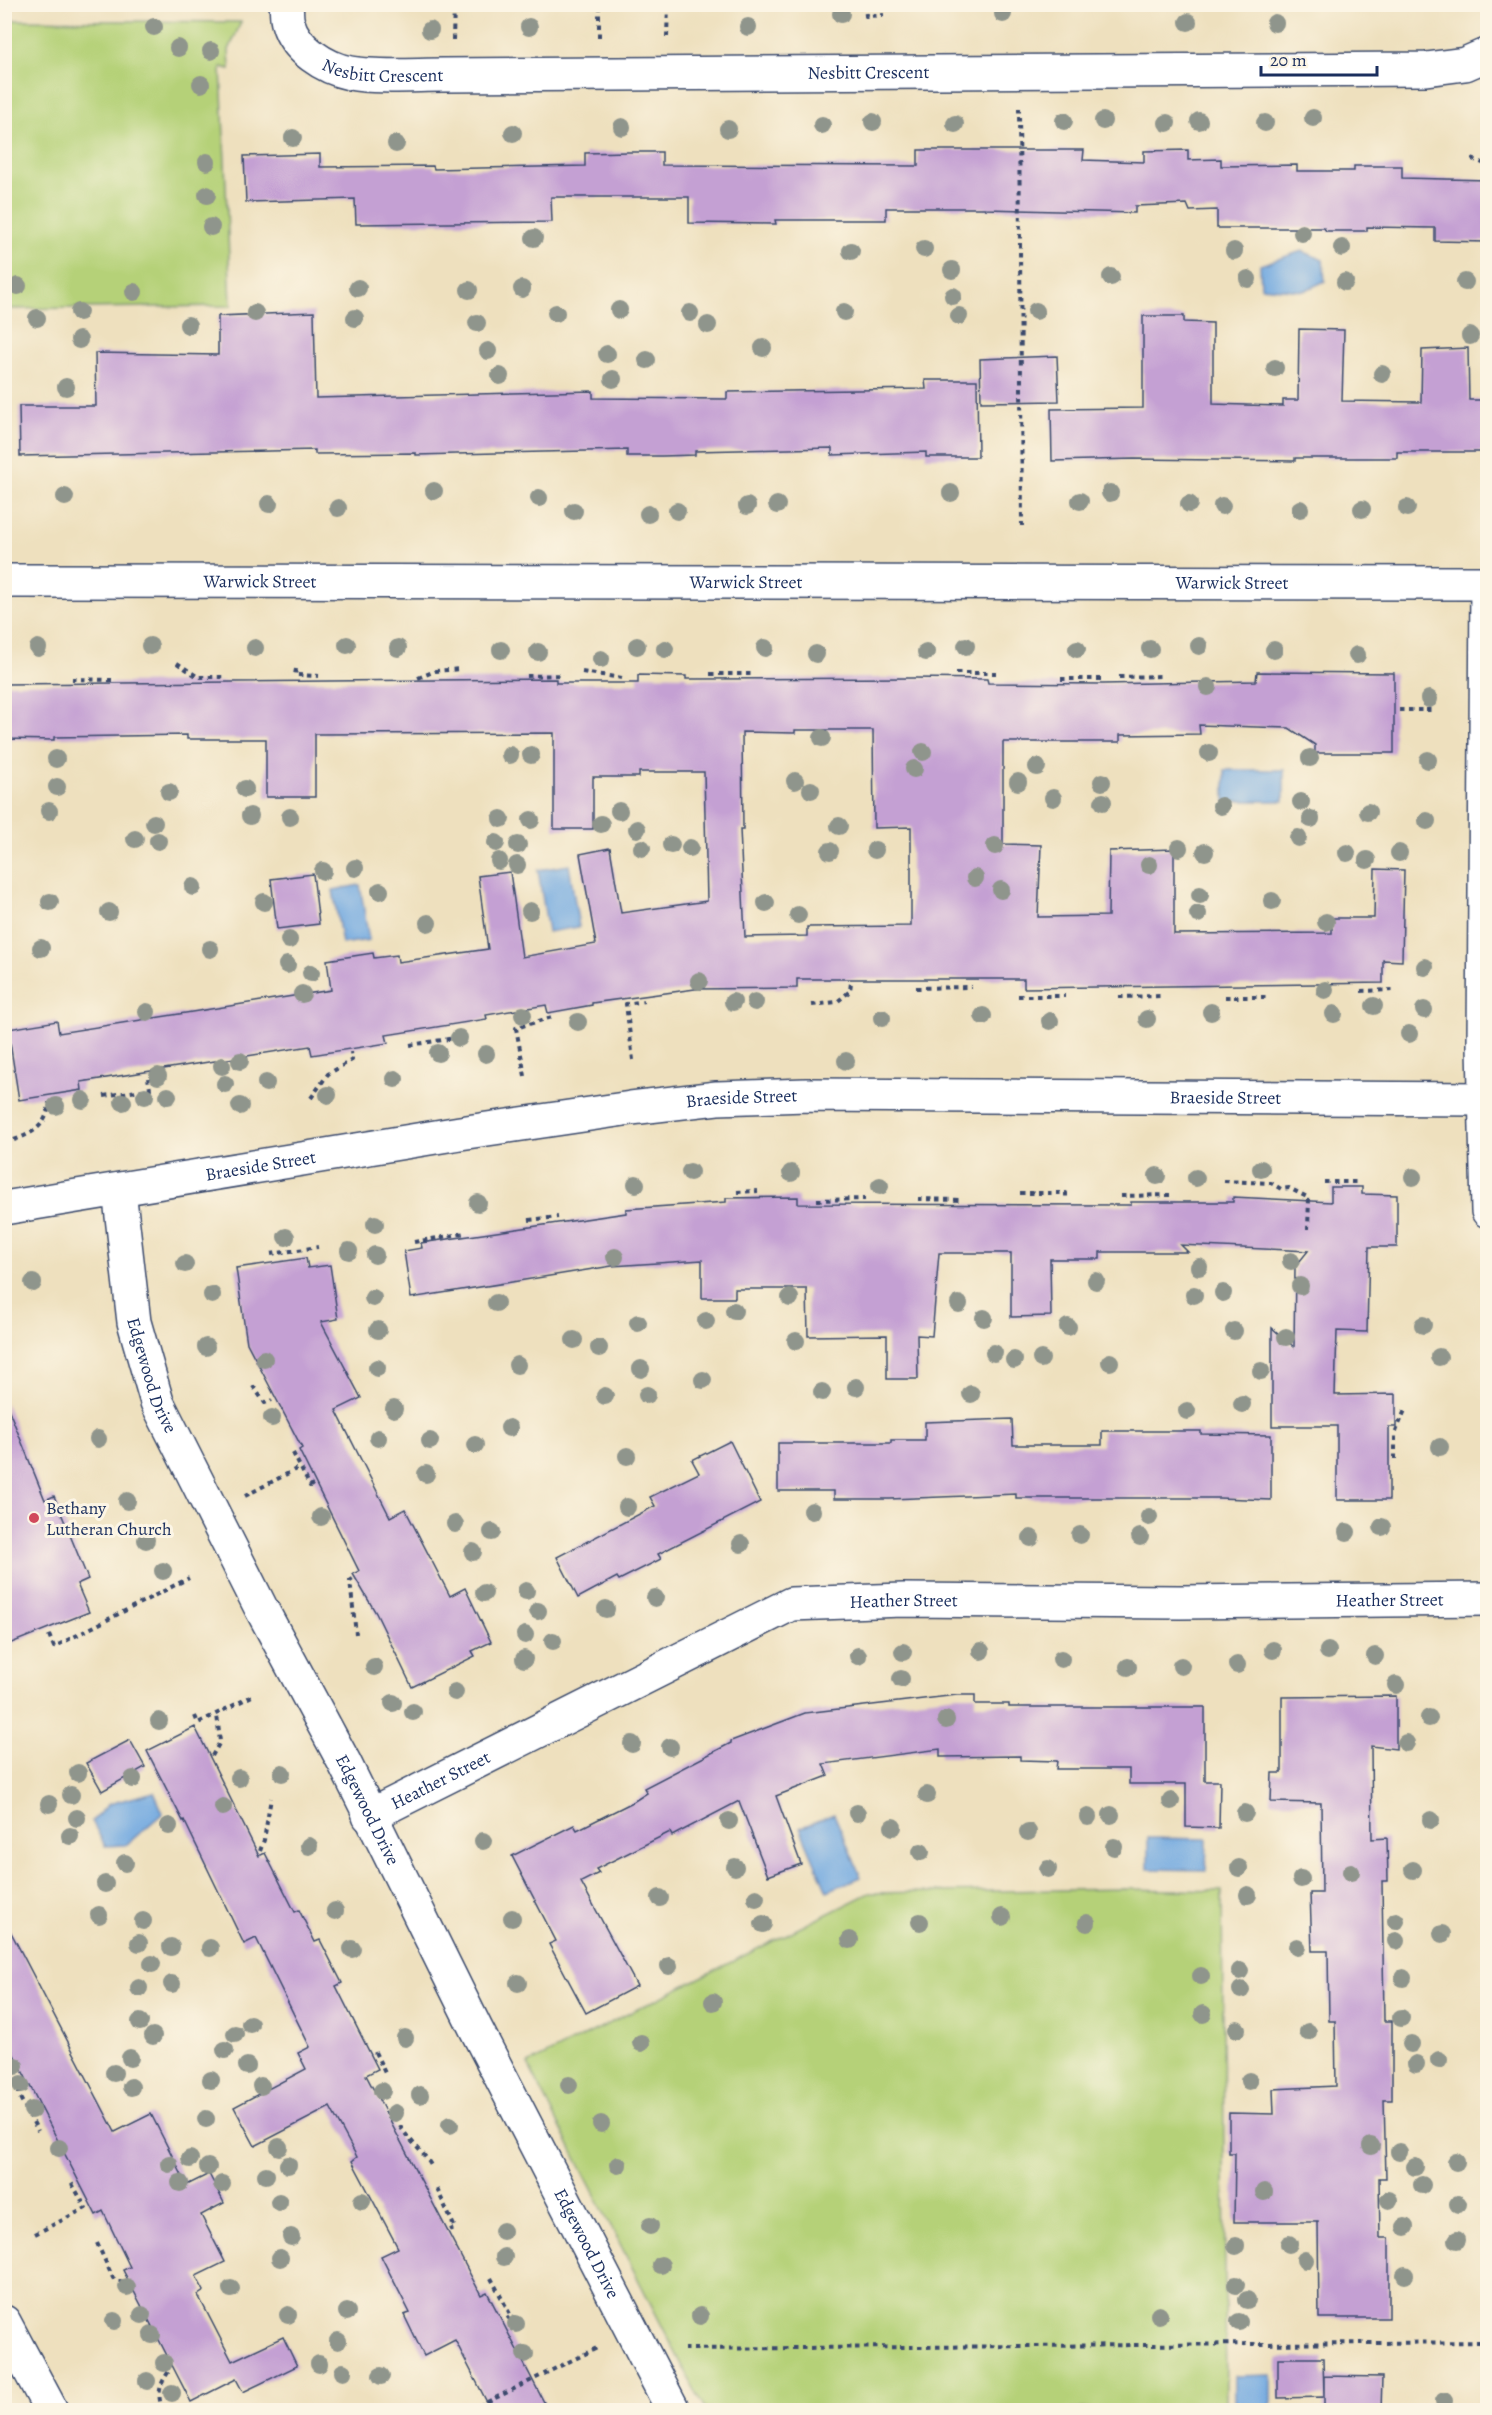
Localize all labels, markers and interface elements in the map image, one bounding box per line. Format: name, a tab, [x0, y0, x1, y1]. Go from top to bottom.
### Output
scale bar	[1261, 39, 1376, 77]
text: 20 m	[1270, 48, 1307, 72]
street label: Nesbitt Crescent	[318, 52, 444, 88]
street label: Nesbitt Crescent	[807, 60, 929, 85]
street label: Warwick Street	[202, 569, 317, 593]
street label: Warwick Street	[688, 570, 803, 594]
street label: Warwick Street	[1174, 571, 1289, 595]
street label: Braeside Street	[684, 1083, 798, 1114]
street label: Braeside Street	[1169, 1085, 1281, 1110]
street label: Braeside Street	[203, 1145, 318, 1187]
street label: Edgewood Drive	[121, 1314, 183, 1437]
place label: Bethany Lutheran Church	[46, 1496, 172, 1541]
marker: Bethany Lutheran Church	[27, 1511, 41, 1525]
street label: Heather Street	[1335, 1587, 1444, 1612]
street label: Heather Street	[849, 1588, 958, 1614]
street label: Heather Street	[387, 1745, 494, 1815]
street label: Edgewood Drive	[330, 1750, 405, 1869]
street label: Edgewood Drive	[548, 2184, 625, 2303]

